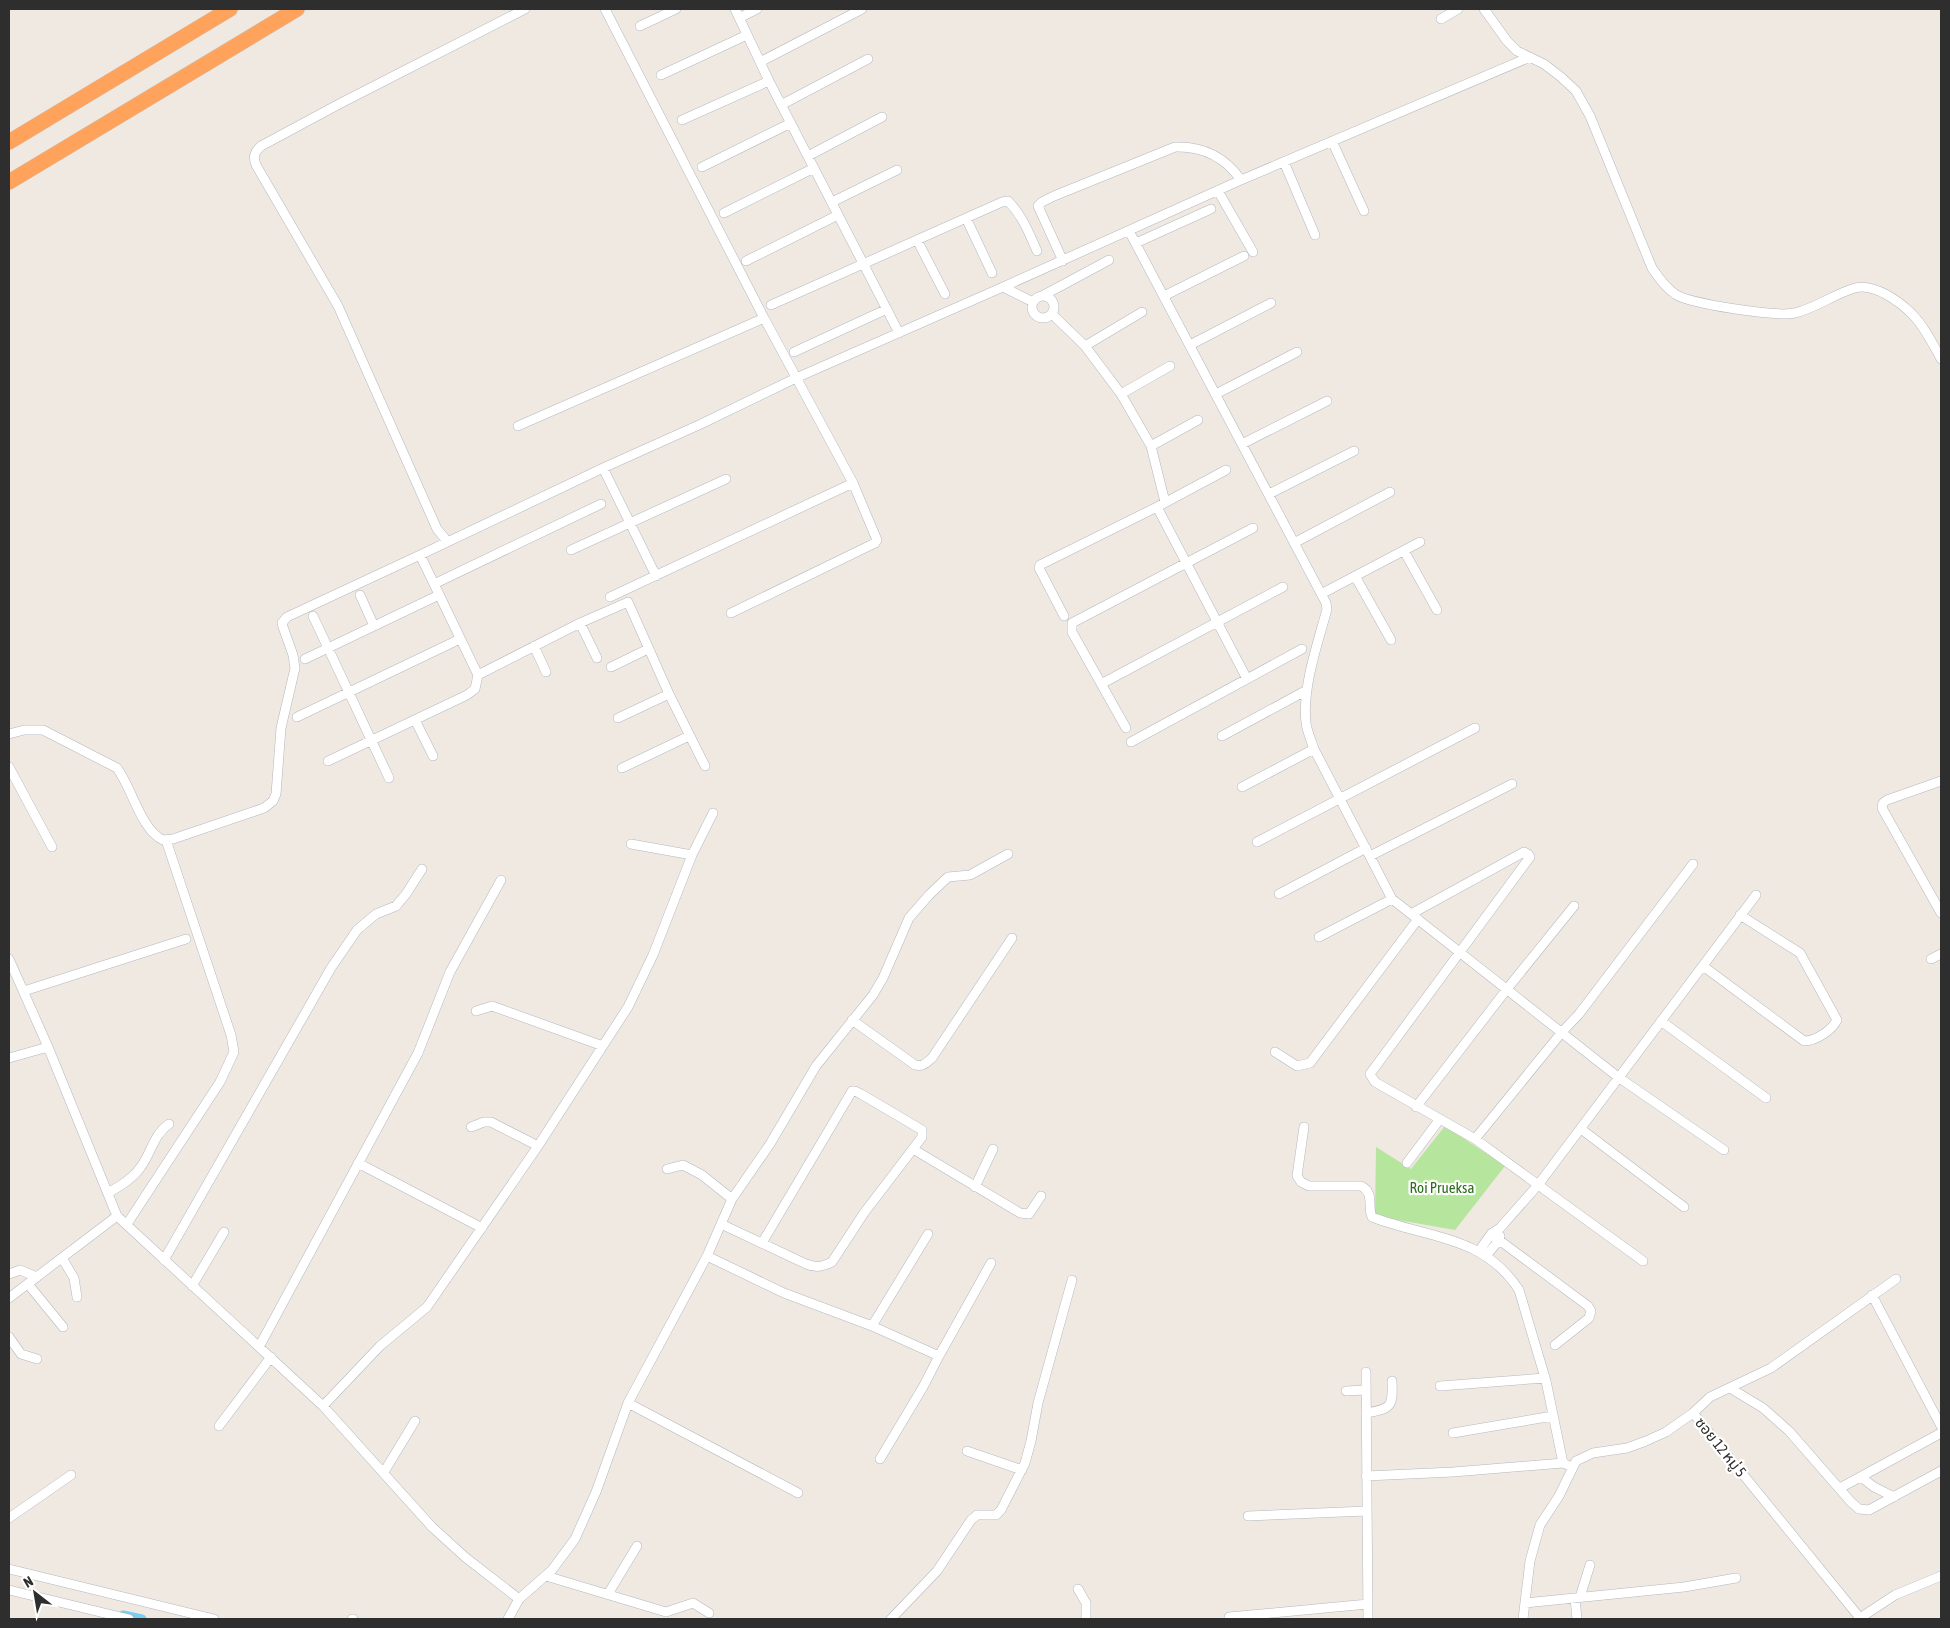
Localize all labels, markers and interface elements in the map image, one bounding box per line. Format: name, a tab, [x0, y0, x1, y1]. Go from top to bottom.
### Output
park label: Roi Prueksa	[1410, 1179, 1474, 1196]
street label: ซอย 12 หมู่ 5	[1691, 1414, 1750, 1481]
north arrow	[10, 1568, 60, 1618]
text: N	[21, 1573, 36, 1591]

